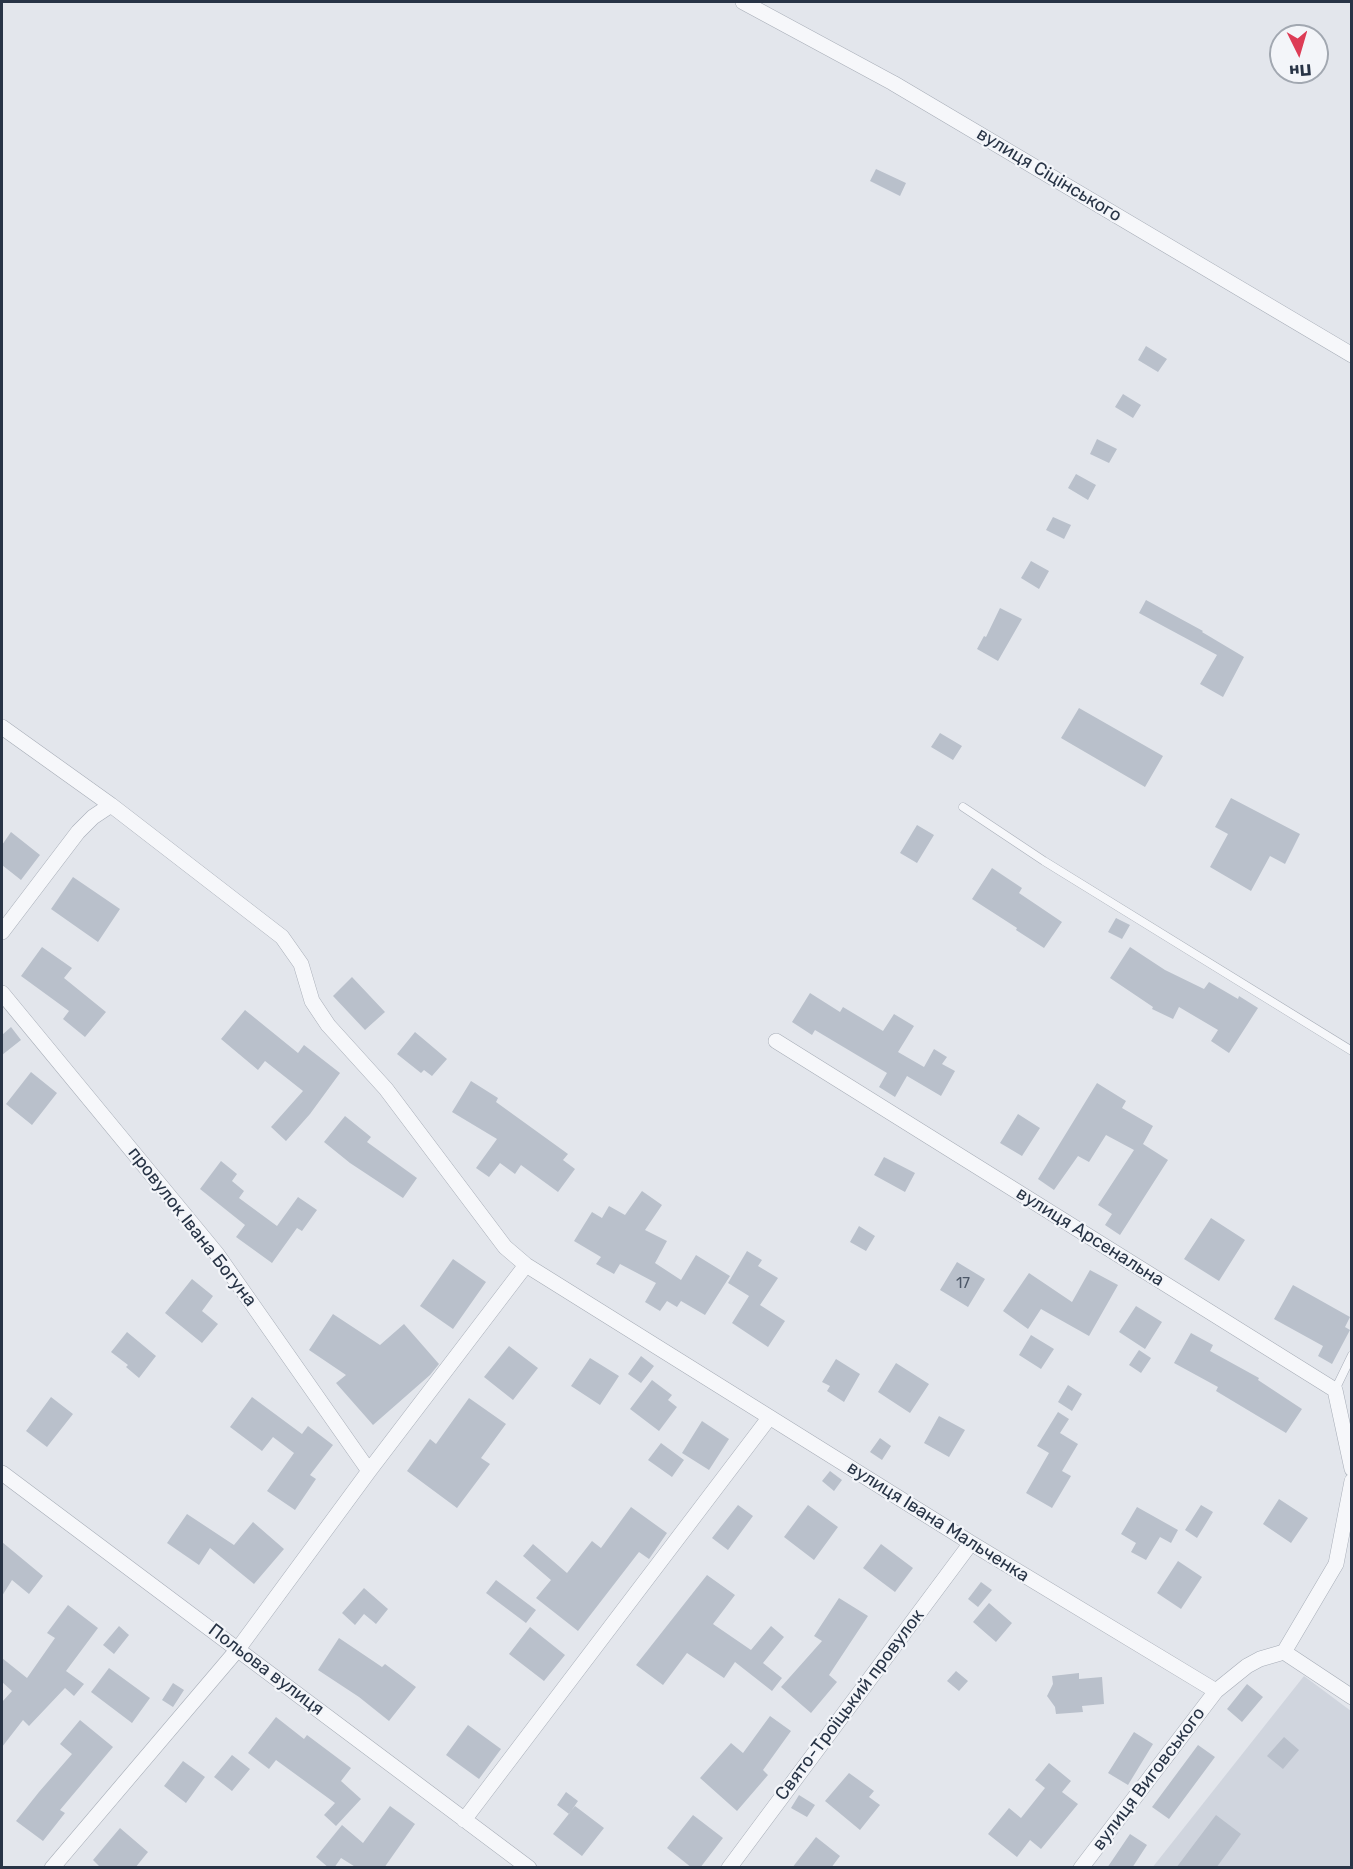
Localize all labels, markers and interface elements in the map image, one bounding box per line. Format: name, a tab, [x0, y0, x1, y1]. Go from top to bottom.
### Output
north arrow	[1269, 24, 1329, 84]
text: Пн	[1289, 60, 1312, 81]
street label: вулиця Сіцінського	[973, 123, 1125, 227]
street label: провулок Івана Богуна	[123, 1143, 261, 1311]
street label: вулиця Арсенальна	[1012, 1183, 1168, 1291]
house number: 17	[956, 1275, 970, 1293]
street label: вулиця Івана Мальченка	[843, 1457, 1033, 1587]
street label: Свято-Троїцький провулок	[771, 1605, 929, 1805]
street label: Польова вулиця	[204, 1620, 328, 1720]
street label: вулиця Виговського	[1088, 1703, 1210, 1855]

